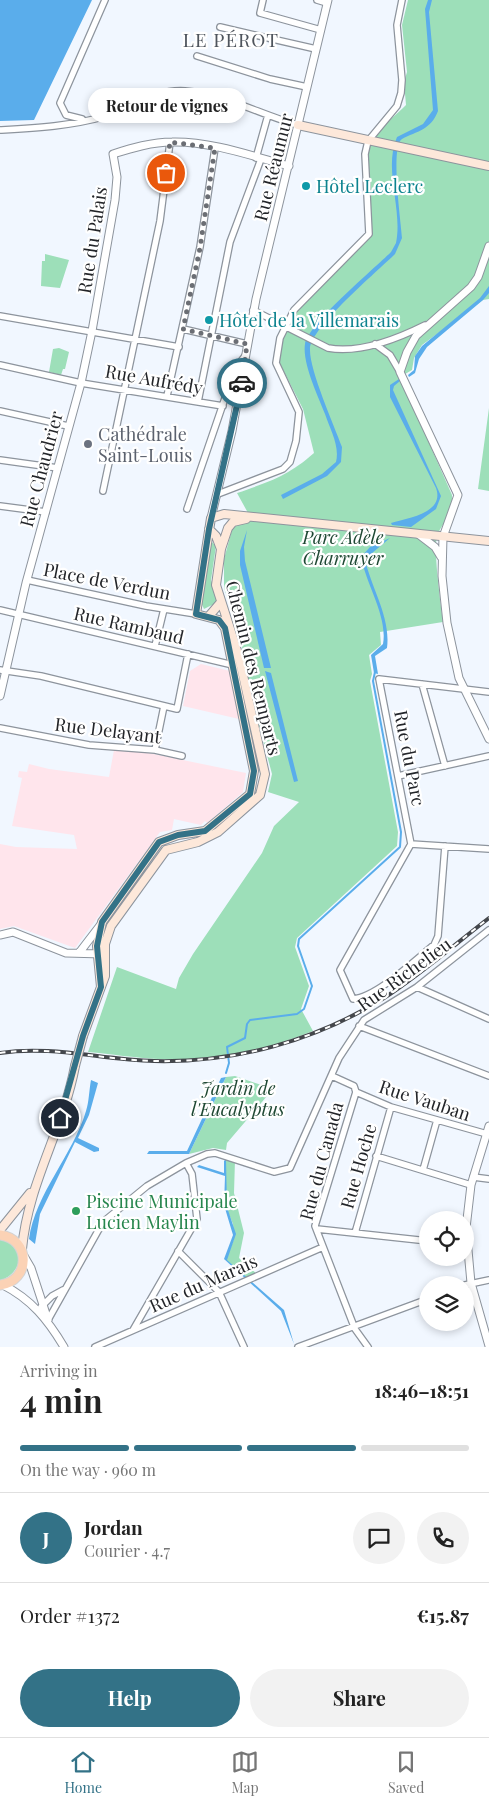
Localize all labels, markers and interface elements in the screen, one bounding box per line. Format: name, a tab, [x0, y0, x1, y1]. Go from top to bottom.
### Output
district label: LE PÉROT	[183, 26, 279, 52]
callout: Retour de vignes	[87, 88, 245, 123]
text: Retour de vignes	[106, 95, 228, 116]
street label: Rue Réaumur	[248, 111, 298, 223]
pin	[145, 152, 187, 194]
icon: bag	[152, 159, 180, 187]
place label: Hôtel Leclerc	[316, 174, 423, 198]
marker: Hôtel Leclerc	[300, 180, 312, 192]
street label: Rue du Palais	[72, 185, 112, 295]
place label: Hôtel de la Villemarais	[219, 308, 399, 332]
marker: Hôtel de la Villemarais	[203, 314, 215, 326]
courier	[217, 358, 267, 408]
street label: Rue Aufrédy	[103, 359, 205, 399]
icon: car	[228, 369, 256, 397]
street label: Rue Chaudrier	[14, 408, 68, 530]
place label: Cathédrale Saint-Louis	[98, 422, 192, 467]
marker: Cathédrale Saint-Louis	[82, 438, 94, 450]
park label: Parc Adèle Charruyer	[302, 525, 385, 570]
street label: Place de Verdun	[41, 557, 173, 605]
street label: Chemin des Remparts	[221, 578, 287, 758]
street label: Rue Rambaud	[72, 601, 187, 649]
street label: Rue du Parc	[389, 708, 431, 808]
street label: Rue Delayant	[53, 712, 163, 748]
street label: Rue Richelieu	[352, 931, 456, 1016]
street label: Rue Vauban	[376, 1074, 474, 1126]
park label: Jardin de l'Eucalyptus	[191, 1076, 285, 1121]
pin	[39, 1097, 81, 1139]
street label: Rue du Canada	[294, 1099, 348, 1223]
icon: home	[46, 1104, 74, 1132]
street label: Rue Hoche	[334, 1121, 382, 1211]
place label: Piscine Municipale Lucien Maylin	[86, 1189, 238, 1234]
marker: Piscine Municipale Lucien Maylin	[70, 1205, 82, 1217]
map controls	[419, 1211, 474, 1331]
button: locate	[419, 1211, 474, 1266]
street label: Rue du Marais	[145, 1248, 261, 1318]
button: layers	[419, 1276, 474, 1331]
text: Arriving in	[20, 1360, 98, 1381]
text: 18:46–18:51	[374, 1377, 469, 1403]
text: 4 min	[20, 1378, 103, 1421]
text: On the way · 960 m	[20, 1459, 156, 1480]
button: chat	[353, 1512, 405, 1564]
button: phone	[417, 1512, 469, 1564]
text: Jordan	[84, 1514, 143, 1540]
text: J	[43, 1525, 49, 1551]
text: Courier · 4.7	[84, 1540, 170, 1561]
text: Order #1372	[20, 1602, 120, 1628]
text: €15.87	[417, 1602, 469, 1628]
button: Help	[20, 1669, 240, 1727]
button: Share	[250, 1669, 469, 1727]
tab: Home	[65, 1748, 102, 1797]
tab: Map	[231, 1748, 259, 1797]
tab: Saved	[388, 1748, 424, 1797]

